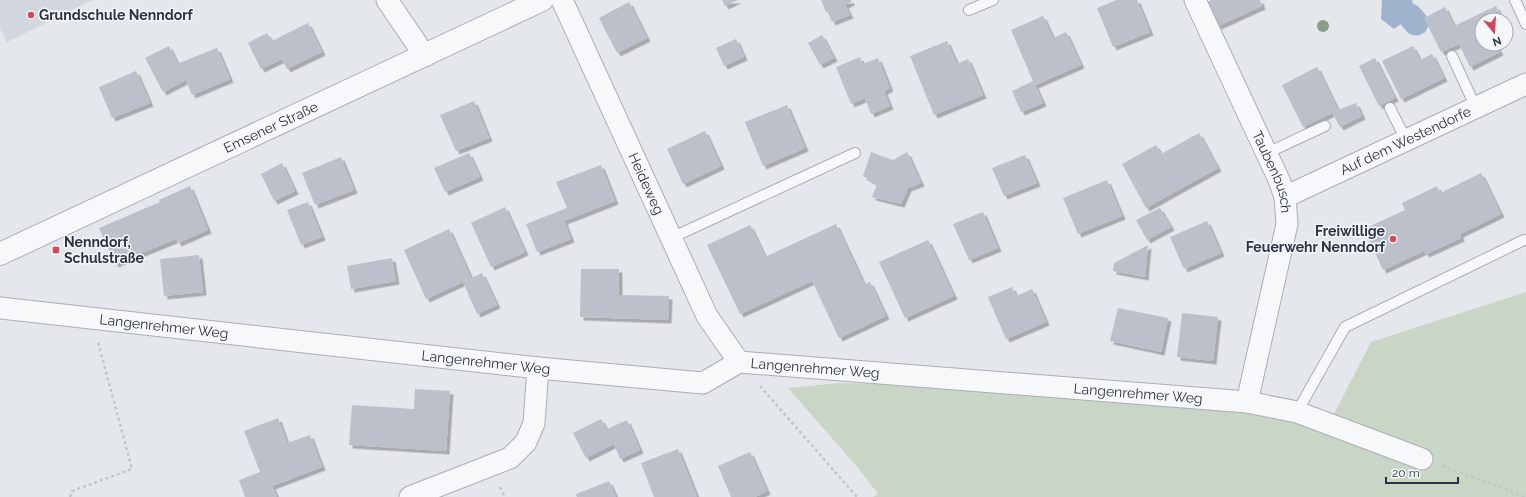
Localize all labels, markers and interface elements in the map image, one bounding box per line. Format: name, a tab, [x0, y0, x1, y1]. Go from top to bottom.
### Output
place label: Grundschule Nenndorf	[39, 7, 194, 23]
marker: Grundschule Nenndorf	[26, 10, 36, 20]
north arrow	[1474, 12, 1514, 52]
text: N	[1491, 34, 1503, 49]
street label: Emsener Straße	[221, 98, 321, 156]
street label: Auf dem Westendorfe	[1337, 103, 1473, 178]
street label: Taubenbusch	[1249, 128, 1294, 214]
street label: Heideweg	[625, 150, 667, 217]
place label: Freiwillige Feuerwehr Nenndorf	[1246, 223, 1386, 255]
place label: Nenndorf, Schulstraße	[64, 234, 145, 266]
marker: Freiwillige Feuerwehr Nenndorf	[1388, 234, 1398, 244]
marker: Nenndorf, Schulstraße	[51, 245, 61, 255]
street label: Langenrehmer Weg	[99, 311, 229, 341]
street label: Langenrehmer Weg	[421, 347, 551, 377]
street label: Langenrehmer Weg	[750, 355, 880, 381]
street label: Langenrehmer Weg	[1073, 380, 1203, 406]
scale bar	[1386, 459, 1458, 485]
text: 20 m	[1392, 466, 1420, 480]

